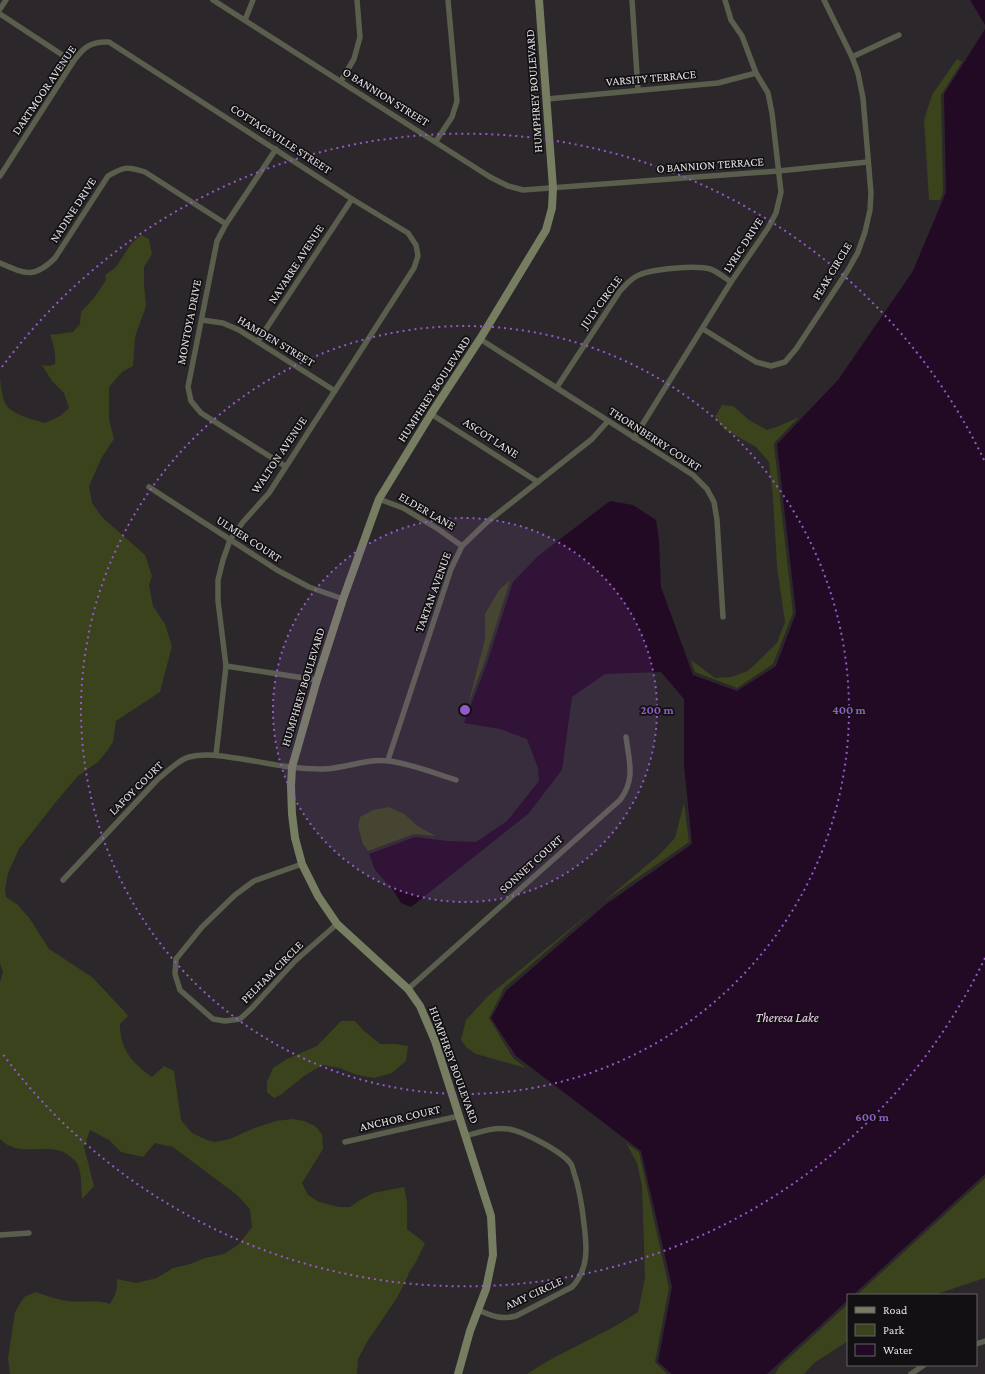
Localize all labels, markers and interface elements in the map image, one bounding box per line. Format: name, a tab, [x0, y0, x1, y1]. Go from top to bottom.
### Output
street label: HUMPHREY BOULEVARD	[523, 29, 545, 153]
street label: DARTMOOR AVENUE	[9, 42, 79, 137]
street label: O BANNION STREET	[340, 65, 432, 130]
street label: VARSITY TERRACE	[605, 67, 697, 89]
street label: COTTAGEVILLE STREET	[228, 101, 335, 177]
street label: O BANNION TERRACE	[656, 154, 765, 176]
street label: NADINE DRIVE	[47, 175, 99, 245]
street label: LYRIC DRIVE	[720, 214, 766, 275]
street label: NAVARRE AVENUE	[265, 221, 327, 306]
street label: PEAK CIRCLE	[809, 239, 855, 303]
street label: JULY CIRCLE	[576, 272, 625, 332]
street label: MONTOYA DRIVE	[174, 278, 204, 366]
street label: HAMDEN STREET	[235, 312, 318, 370]
street label: HUMPHREY BOULEVARD	[394, 333, 474, 445]
street label: THORNBERRY COURT	[606, 404, 704, 474]
street label: WALTON AVENUE	[248, 414, 310, 496]
street label: ASCOT LANE	[461, 415, 522, 461]
street label: ELDER LANE	[396, 489, 458, 533]
street label: ULMER COURT	[214, 513, 285, 566]
street label: TARTAN AVENUE	[412, 549, 454, 634]
street label: HUMPHREY BOULEVARD	[278, 626, 328, 748]
centre of rings	[458, 703, 472, 717]
text: 200 m	[640, 703, 674, 717]
text: 400 m	[832, 703, 867, 717]
street label: LAFOY COURT	[106, 758, 166, 818]
street label: SONNET COURT	[496, 832, 566, 896]
street label: PELHAM CIRCLE	[238, 938, 306, 1006]
street label: HUMPHREY BOULEVARD	[426, 1005, 482, 1125]
water label: Theresa Lake	[755, 1010, 819, 1025]
street label: ANCHOR COURT	[358, 1102, 442, 1134]
text: 600 m	[855, 1110, 890, 1124]
street label: AMY CIRCLE	[503, 1273, 566, 1312]
legend	[847, 1294, 977, 1366]
text: Road	[883, 1303, 908, 1317]
text: Park	[883, 1323, 905, 1337]
text: Water	[883, 1343, 913, 1357]

